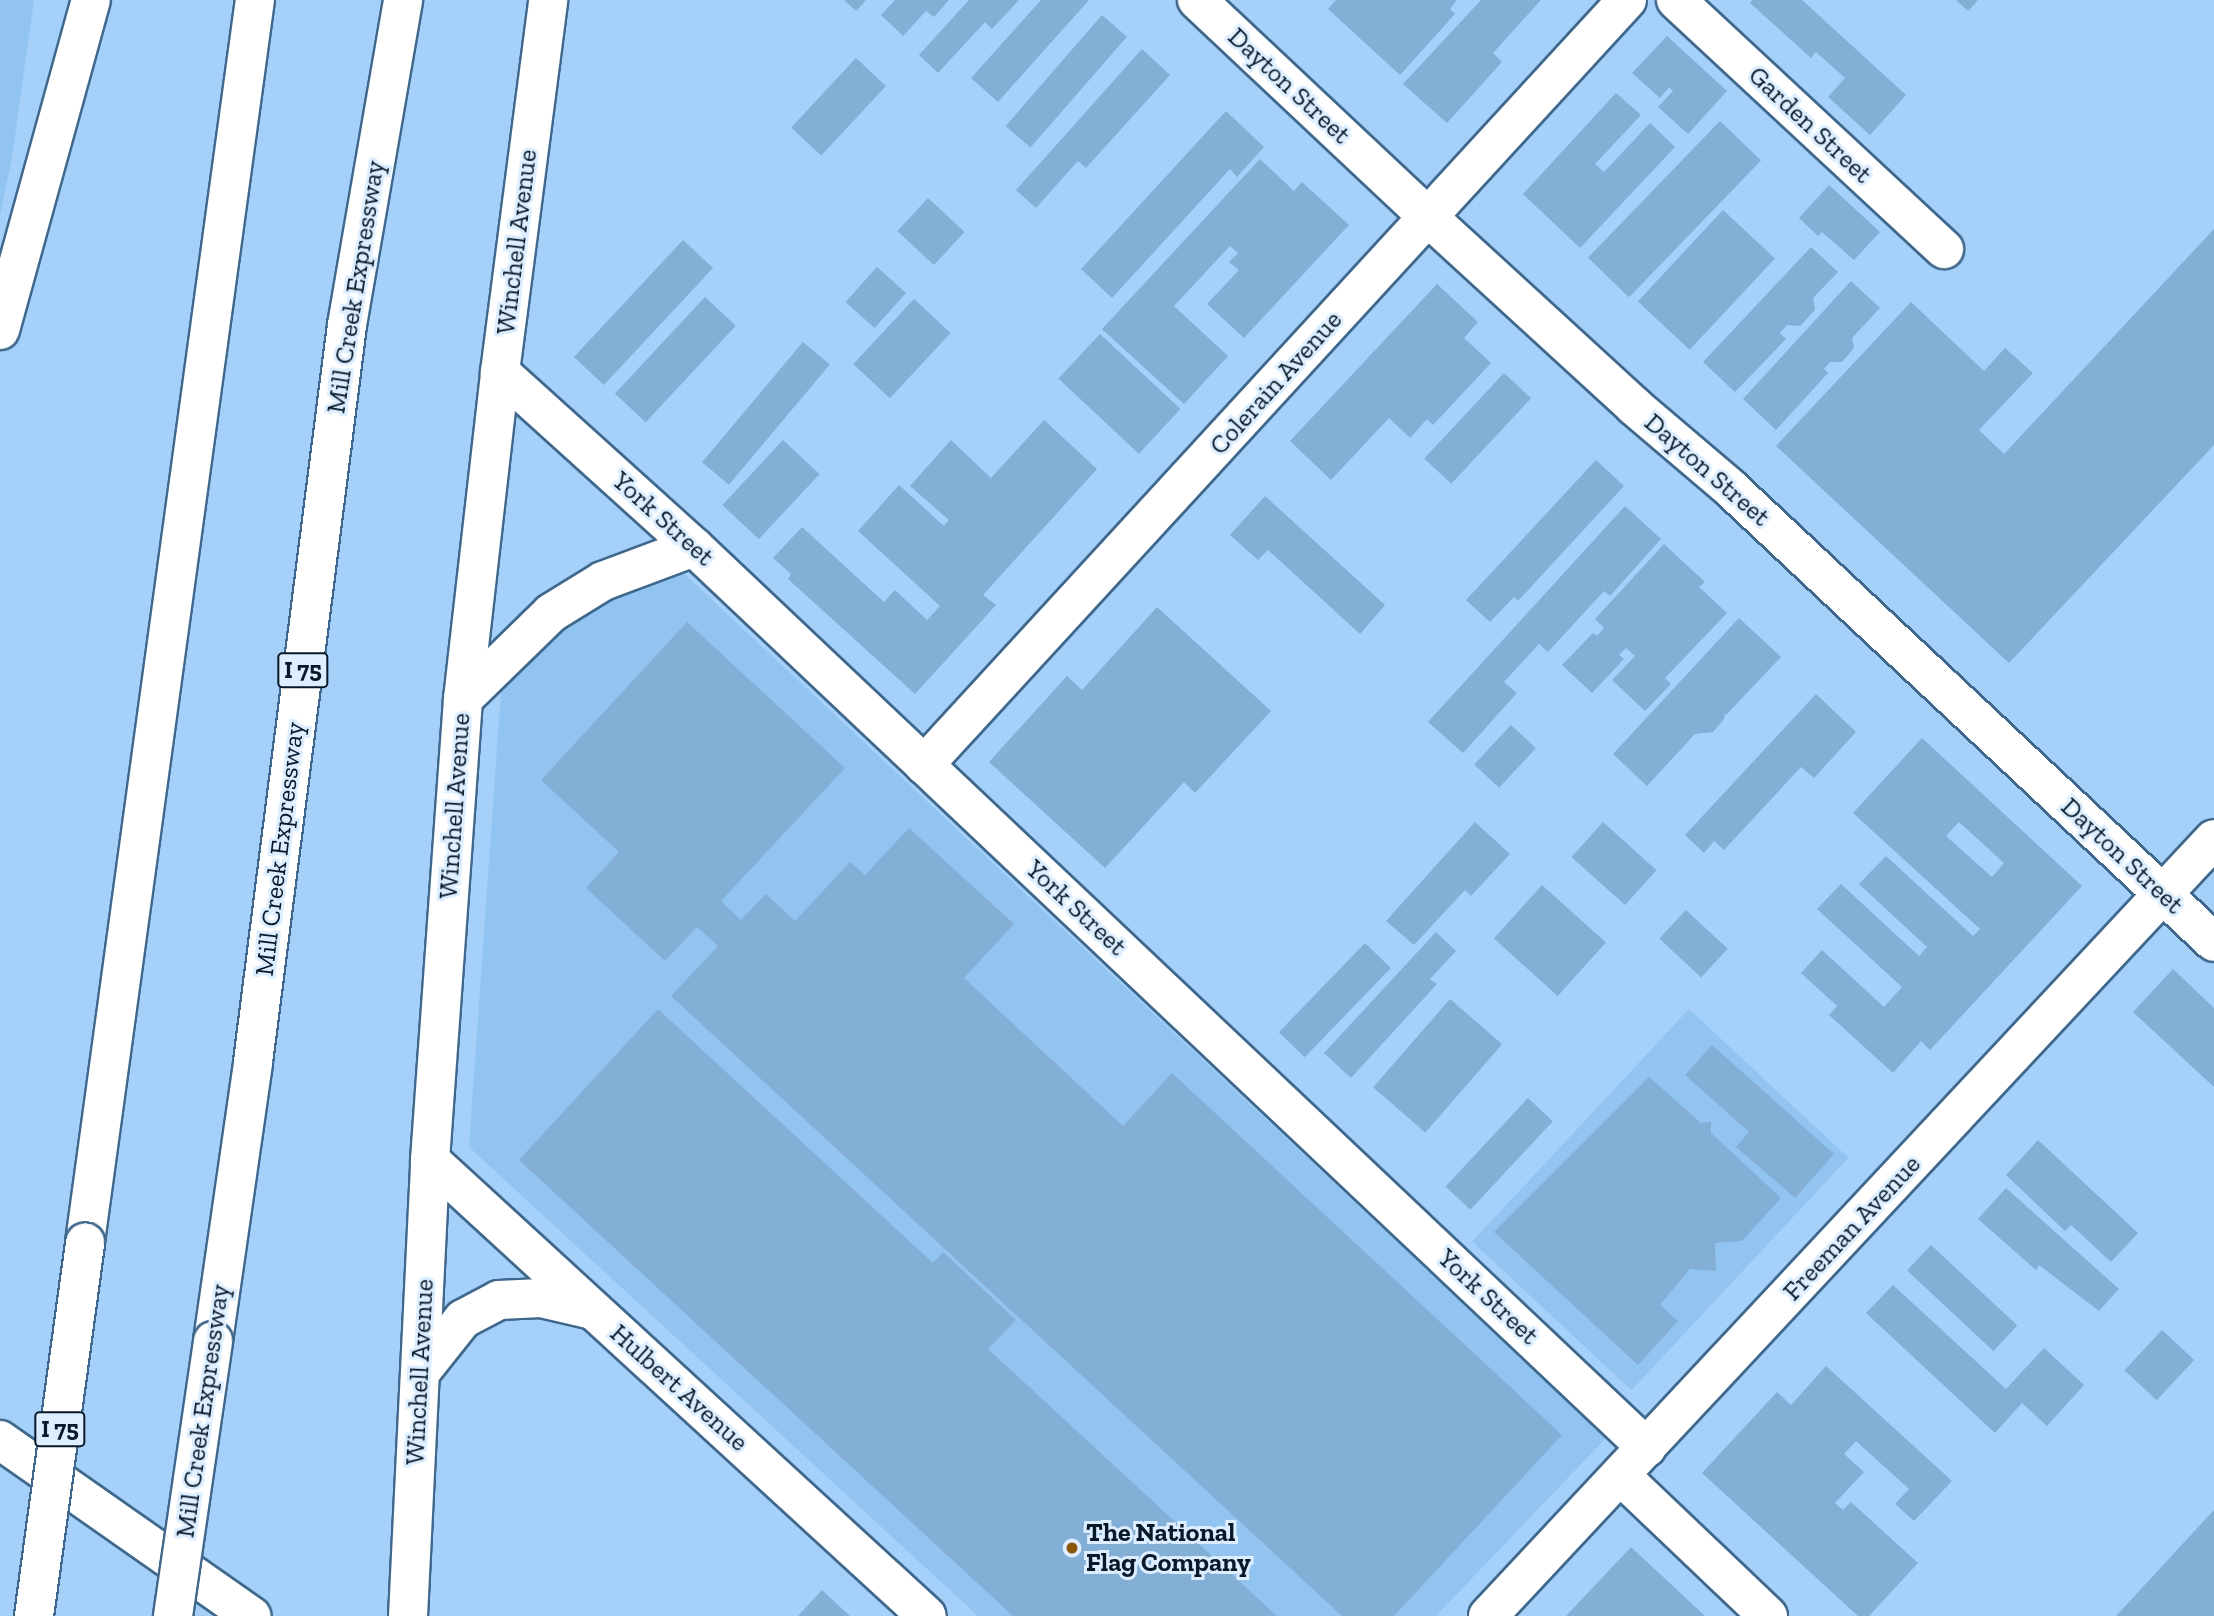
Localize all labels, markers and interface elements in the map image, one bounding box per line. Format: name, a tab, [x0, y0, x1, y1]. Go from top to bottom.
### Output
street label: Dayton Street	[1221, 21, 1357, 151]
street label: Garden Street	[1742, 60, 1878, 190]
street label: Winchell Avenue	[490, 147, 544, 337]
street label: Mill Creek Expressway	[321, 158, 391, 416]
street label: Colerain Avenue	[1203, 304, 1349, 462]
street label: Dayton Street	[1638, 407, 1776, 533]
street label: York Street	[606, 465, 720, 573]
road number: I 75	[277, 650, 329, 690]
street label: Winchell Avenue	[433, 712, 477, 900]
street label: Mill Creek Expressway	[249, 720, 311, 978]
street label: Dayton Street	[2054, 791, 2190, 921]
street label: York Street	[1019, 854, 1133, 962]
street label: Freeman Avenue	[1776, 1149, 1928, 1307]
street label: York Street	[1431, 1243, 1545, 1351]
street label: Winchell Avenue	[400, 1278, 440, 1466]
street label: Mill Creek Expressway	[170, 1282, 236, 1540]
street label: Hulbert Avenue	[603, 1318, 755, 1458]
road number: I 75	[34, 1408, 86, 1450]
place label: The National Flag Company	[1086, 1517, 1251, 1578]
marker: The National Flag Company	[1064, 1540, 1080, 1556]

